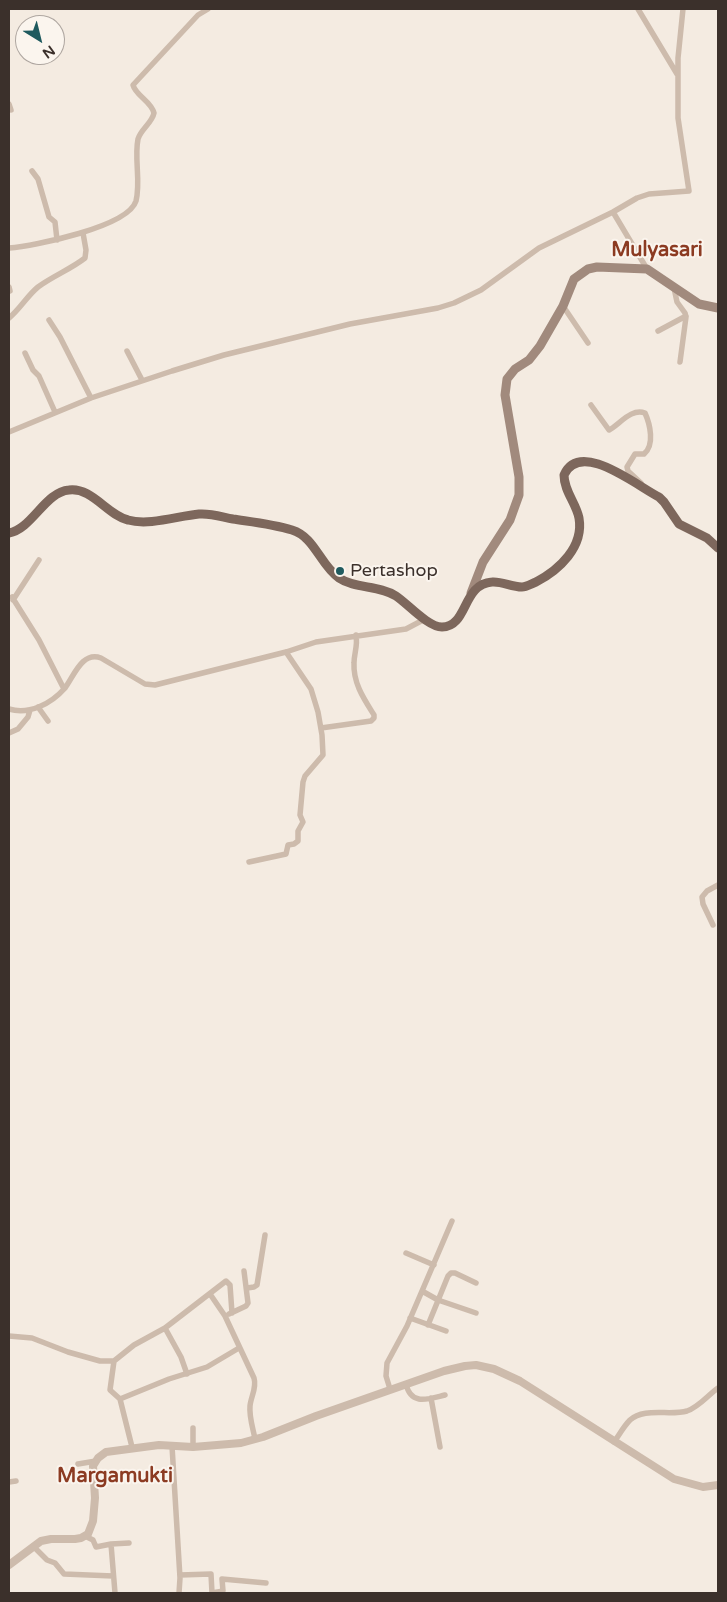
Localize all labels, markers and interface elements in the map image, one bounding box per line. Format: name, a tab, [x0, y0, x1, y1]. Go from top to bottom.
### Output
north arrow	[15, 15, 65, 65]
text: N	[39, 42, 58, 62]
district label: Mulyasari	[611, 239, 703, 263]
place label: Pertashop	[350, 560, 438, 582]
marker: Pertashop	[334, 565, 346, 577]
district label: Margamukti	[57, 1465, 173, 1489]

